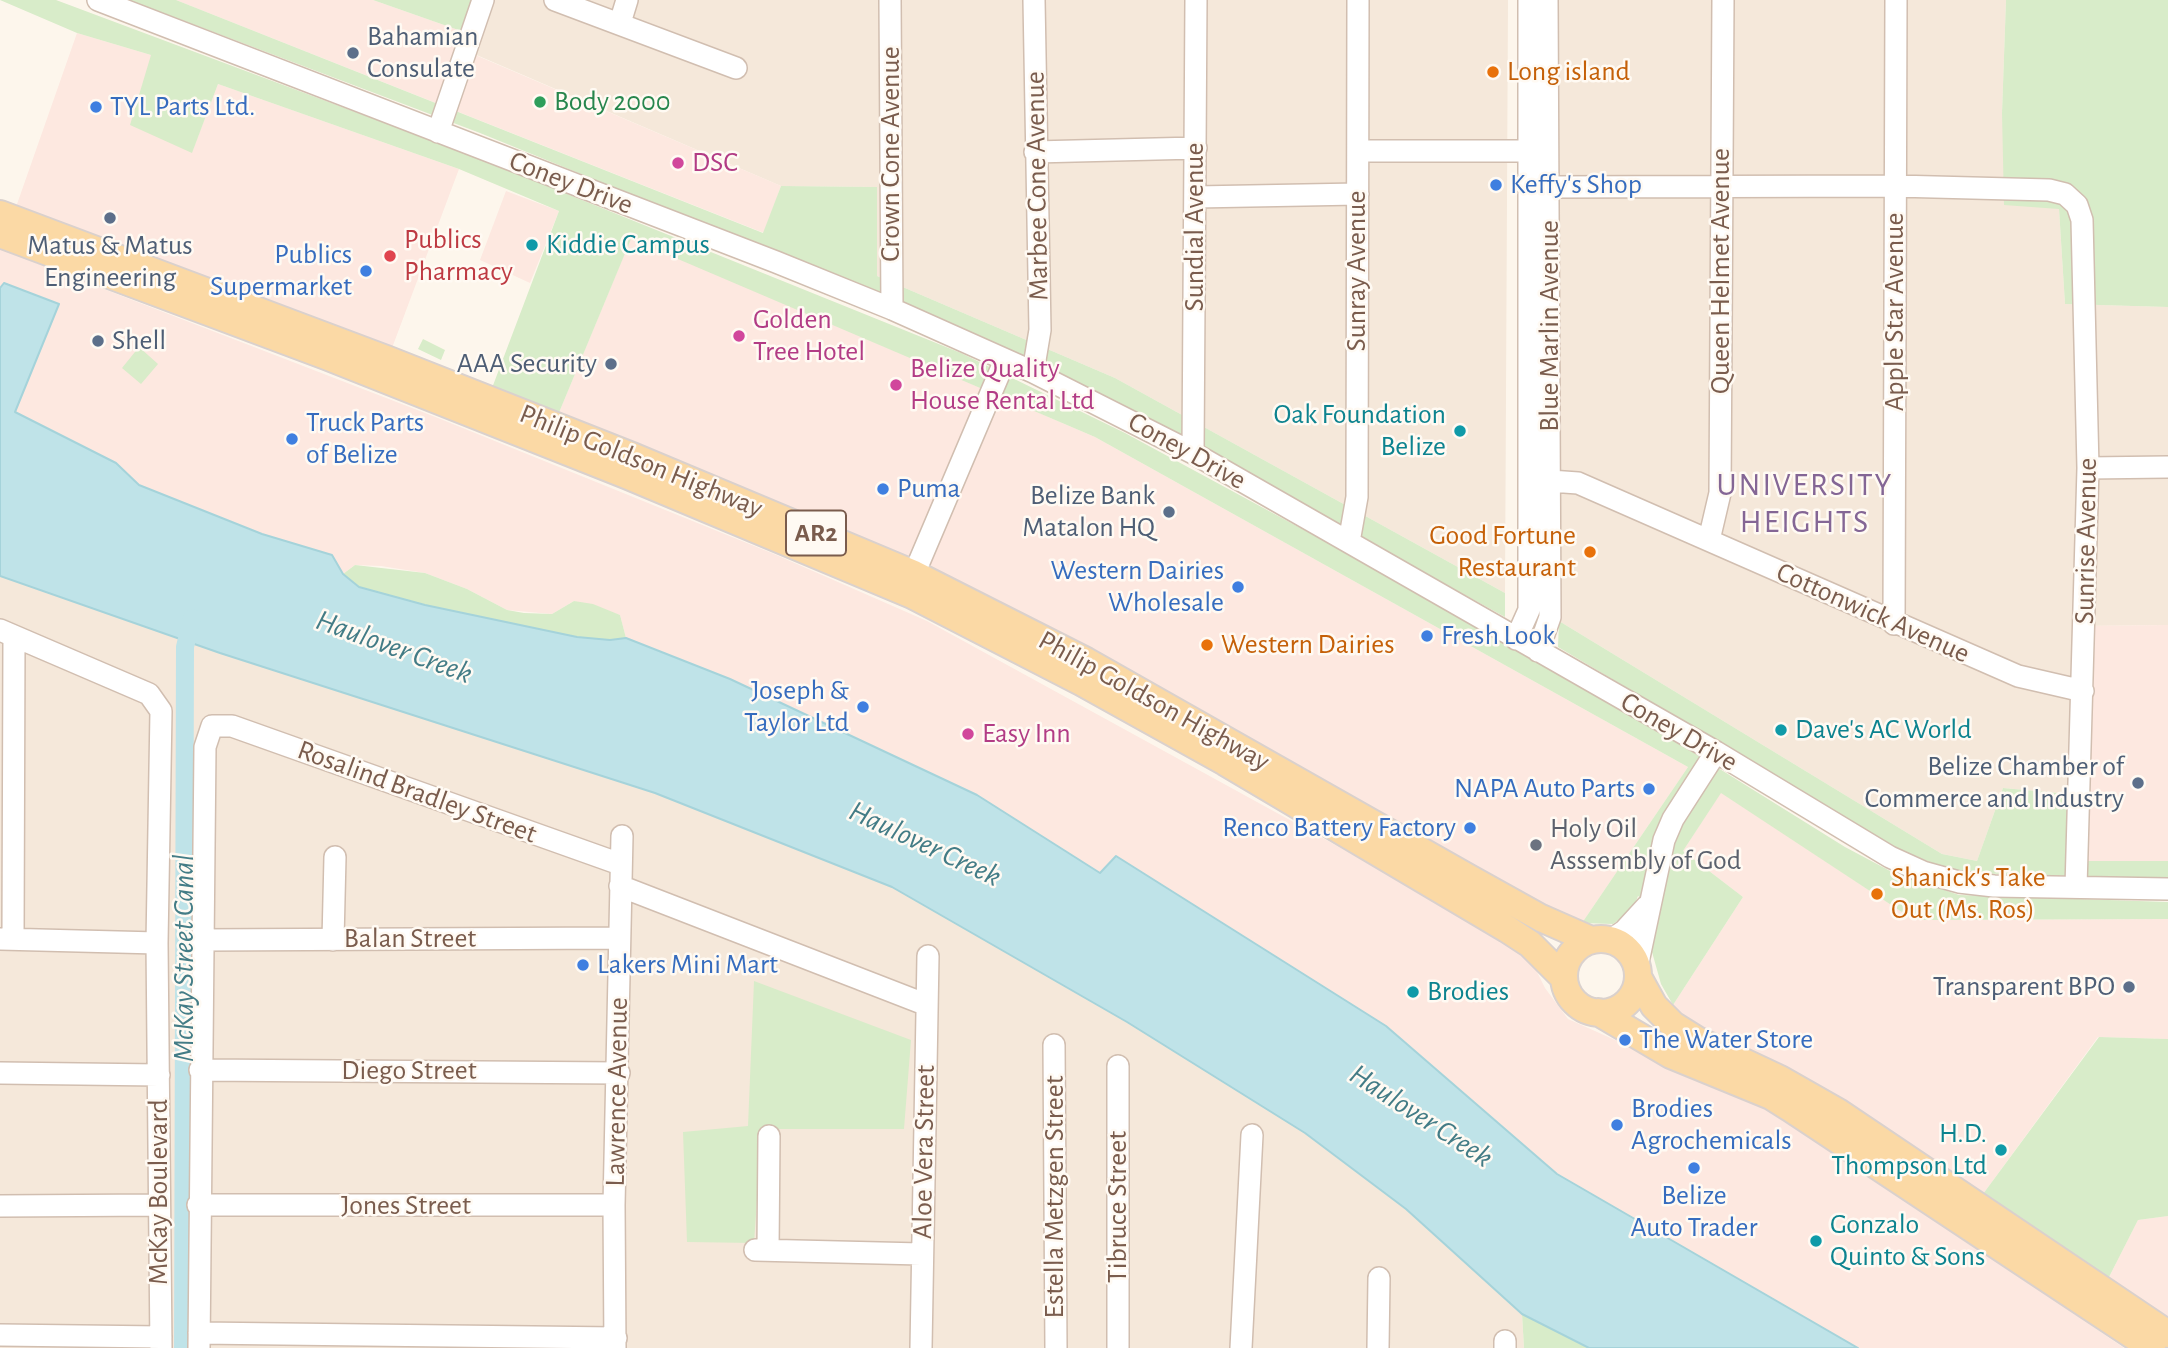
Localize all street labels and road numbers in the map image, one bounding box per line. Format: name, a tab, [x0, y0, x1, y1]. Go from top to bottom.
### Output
street label: Crown Cone Avenue	[874, 46, 908, 262]
street label: Marbee Cone Avenue	[1018, 71, 1056, 301]
street label: Sundial Avenue	[1178, 142, 1212, 312]
street label: Coney Drive	[504, 144, 638, 222]
street label: Queen Helmet Avenue	[1704, 148, 1738, 394]
street label: Sunray Avenue	[1340, 191, 1374, 351]
street label: Apple Star Avenue	[1878, 213, 1912, 411]
street label: Blue Marlin Avenue	[1533, 220, 1567, 432]
street label: Philip Goldson Highway	[514, 397, 768, 525]
street label: Coney Drive	[1122, 405, 1252, 497]
street label: Sunrise Avenue	[2068, 457, 2104, 625]
road number: AR2	[786, 510, 846, 555]
street label: Cottonwick Avenue	[1771, 555, 1975, 671]
street label: Philip Goldson Highway	[1032, 623, 1276, 779]
street label: Coney Drive	[1614, 685, 1744, 779]
street label: Rosalind Bradley Street	[293, 733, 541, 851]
street label: Balan Street	[344, 922, 476, 956]
street label: Lawrence Avenue	[599, 997, 635, 1187]
street label: Diego Street	[341, 1054, 477, 1088]
street label: Aloe Vera Street	[906, 1065, 942, 1239]
street label: Estella Metzgen Street	[1038, 1075, 1072, 1319]
street label: McKay Boulevard	[142, 1099, 176, 1285]
street label: Tibruce Street	[1101, 1131, 1135, 1283]
street label: Jones Street	[341, 1189, 471, 1223]

